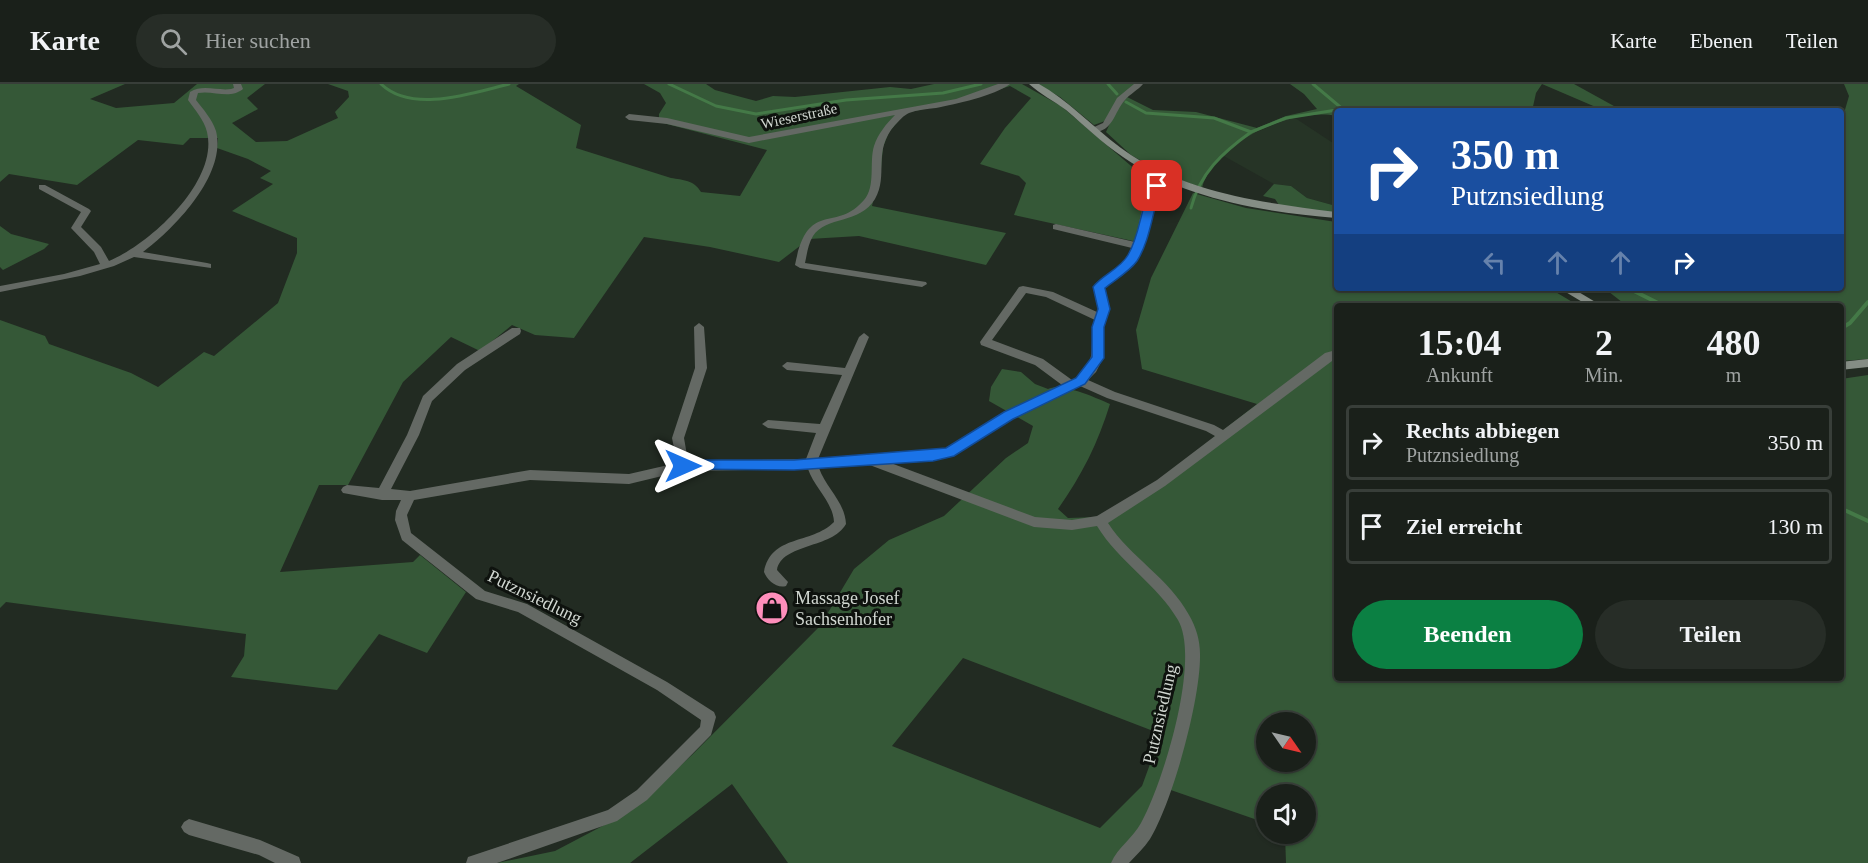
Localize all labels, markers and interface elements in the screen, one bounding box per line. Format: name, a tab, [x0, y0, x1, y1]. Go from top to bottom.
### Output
search box	[136, 14, 556, 68]
text: Karte	[30, 25, 100, 56]
icon: search	[157, 25, 190, 58]
text: Hier suchen	[205, 28, 311, 53]
text: Karte	[1610, 29, 1657, 53]
text: Ebenen	[1690, 29, 1753, 53]
text: Teilen	[1786, 29, 1838, 53]
street label: Wieserstraße	[759, 100, 839, 132]
icon: right	[1352, 132, 1430, 210]
text: 350 m	[1451, 132, 1560, 178]
pin	[1131, 160, 1182, 211]
icon: arrive	[1140, 169, 1173, 202]
text: Putznsiedlung	[1451, 181, 1604, 211]
icon: left	[1478, 246, 1511, 279]
icon: ahead	[1541, 246, 1574, 279]
icon: ahead	[1604, 246, 1637, 279]
icon: right	[1667, 246, 1700, 279]
text: 15:04	[1417, 323, 1501, 363]
text: 2	[1595, 323, 1613, 363]
text: 480	[1707, 323, 1761, 363]
text: Ankunft	[1426, 364, 1493, 386]
text: Min.	[1585, 364, 1623, 386]
text: m	[1726, 364, 1741, 386]
text: Rechts abbiegen	[1406, 418, 1559, 443]
icon: right	[1355, 426, 1388, 459]
text: 350 m	[1767, 430, 1823, 455]
position arrow	[651, 434, 715, 498]
text: Putznsiedlung	[1406, 444, 1519, 466]
icon: arrive	[1355, 510, 1388, 543]
text: Ziel erreicht	[1406, 514, 1522, 539]
text: 130 m	[1767, 514, 1823, 539]
street label: Putznsiedlung	[485, 566, 585, 628]
place label: Massage Josef Sachsenhofer	[795, 588, 899, 629]
shop icon: Massage Josef Sachsenhofer	[754, 590, 790, 626]
button: Beenden	[1352, 600, 1583, 669]
button: Teilen	[1595, 600, 1826, 669]
street label: Putznsiedlung	[1139, 662, 1181, 766]
north arrow	[1256, 712, 1316, 772]
map controls	[1256, 712, 1316, 844]
button: sound	[1256, 784, 1316, 844]

